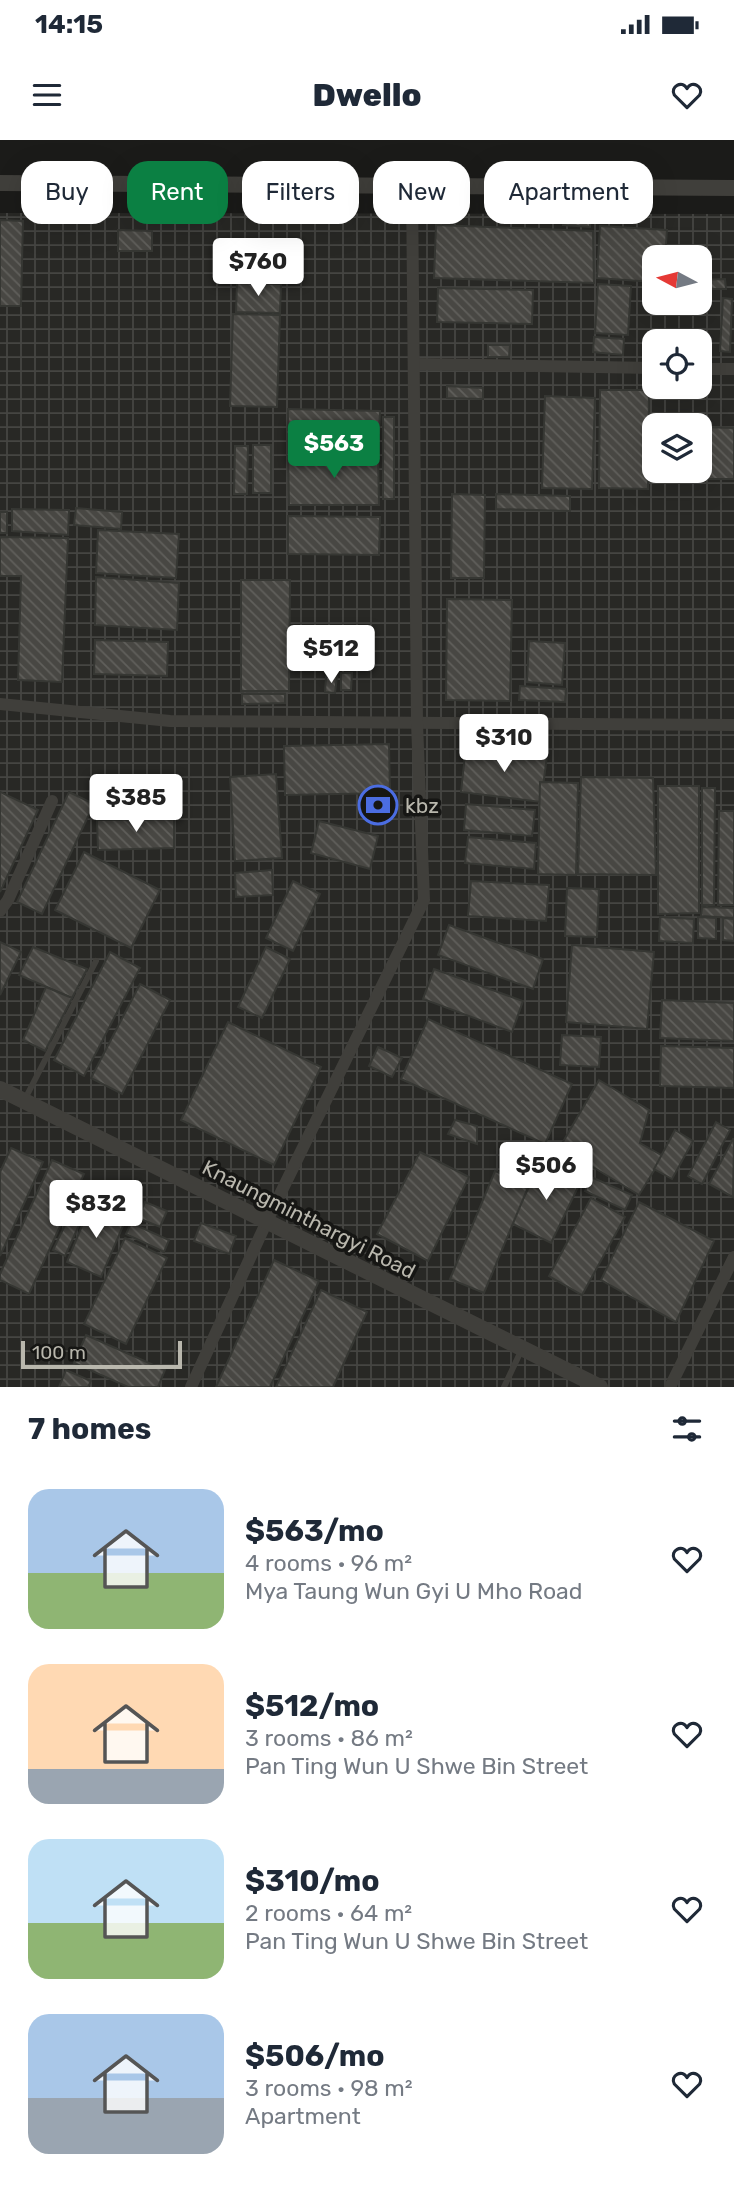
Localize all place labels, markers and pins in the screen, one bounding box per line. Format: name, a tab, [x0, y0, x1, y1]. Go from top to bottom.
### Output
pin: $760	[217, 239, 299, 298]
pin: $563	[293, 420, 375, 480]
pin: $512	[290, 626, 372, 685]
pin: $310	[463, 714, 545, 774]
pin: $385	[95, 774, 177, 834]
bank icon: kbz	[357, 784, 399, 826]
place label: kbz	[405, 793, 439, 818]
pin: $506	[505, 1142, 587, 1202]
pin: $832	[55, 1180, 137, 1240]

